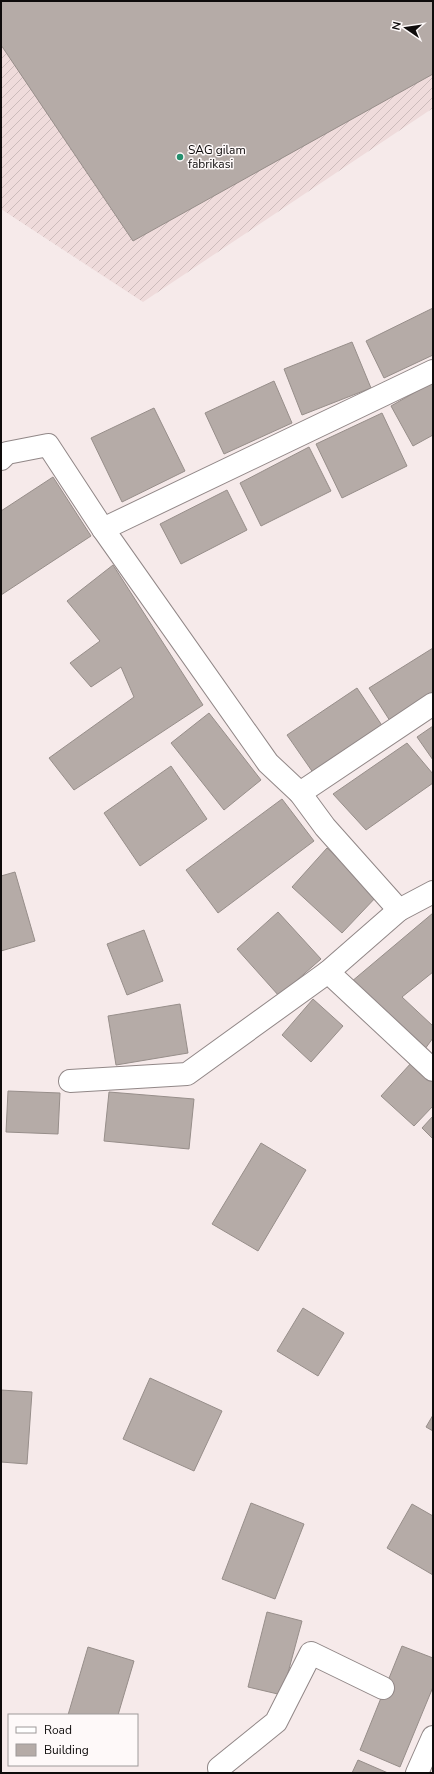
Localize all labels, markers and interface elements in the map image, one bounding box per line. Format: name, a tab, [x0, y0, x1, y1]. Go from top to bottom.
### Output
north arrow	[386, 8, 426, 48]
text: N	[389, 20, 405, 32]
place label: SAG gilam fabrikasi	[188, 142, 246, 172]
marker: SAG gilam fabrikasi	[175, 152, 185, 162]
legend	[8, 1714, 138, 1766]
text: Road	[44, 1722, 72, 1738]
text: Building	[44, 1742, 89, 1758]

